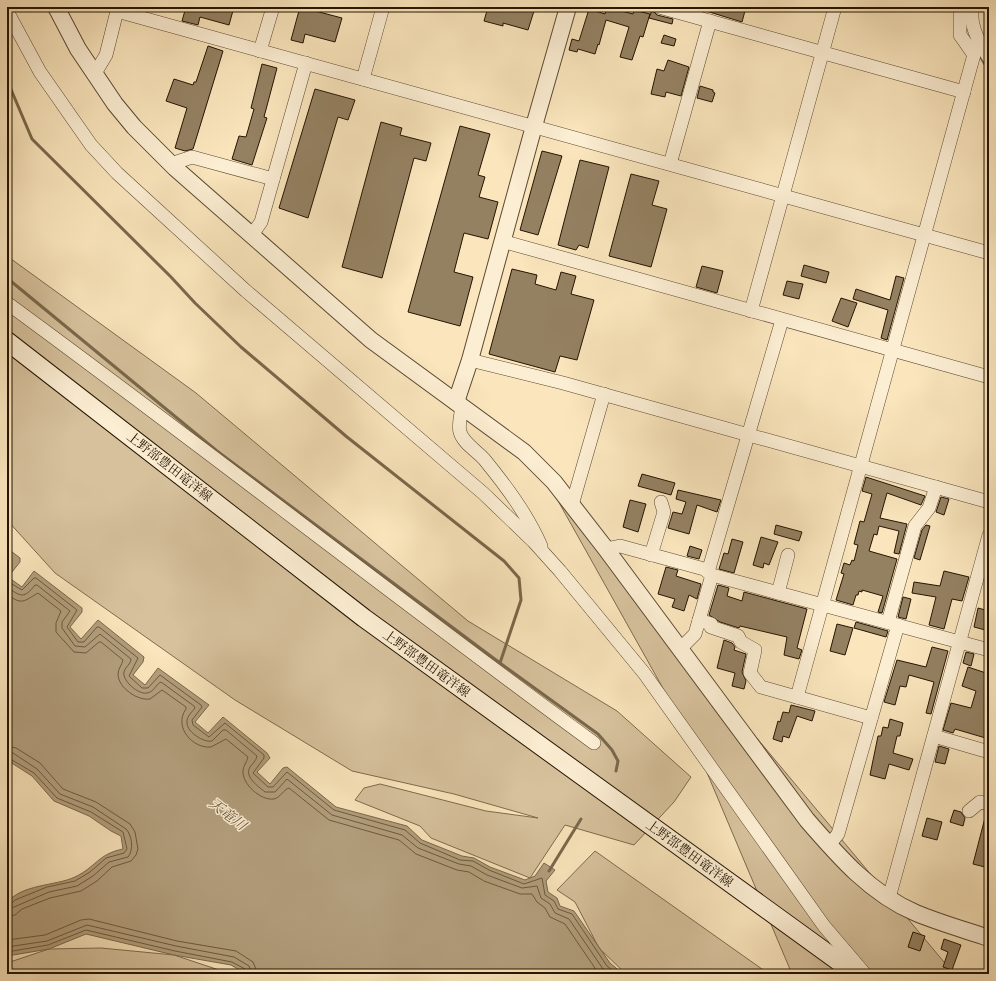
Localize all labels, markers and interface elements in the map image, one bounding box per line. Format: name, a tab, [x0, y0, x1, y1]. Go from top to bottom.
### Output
street label: 上野部豊田竜洋線	[124, 428, 216, 504]
street label: 上野部豊田竜洋線	[380, 626, 474, 700]
water label: 天竜川	[206, 794, 252, 835]
street label: 上野部豊田竜洋線	[643, 816, 737, 890]

